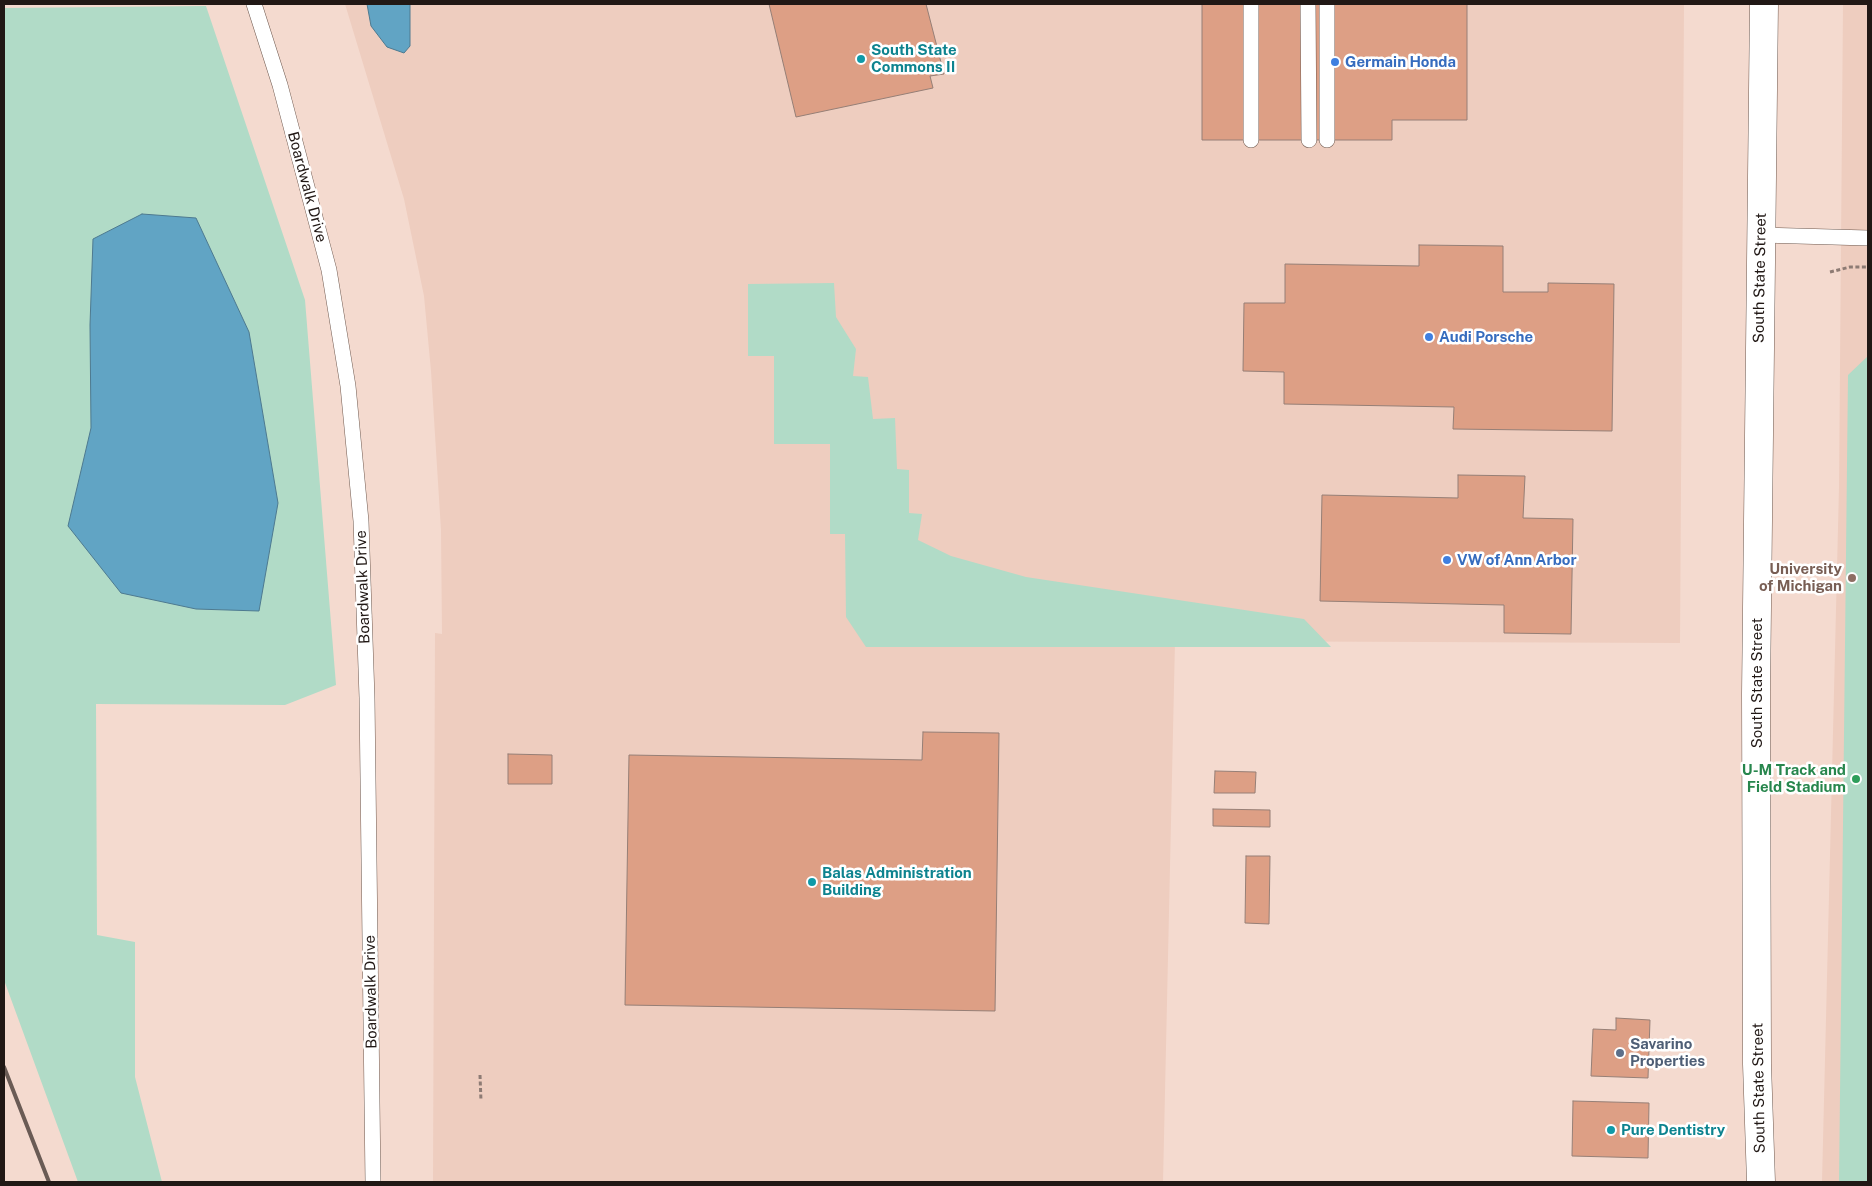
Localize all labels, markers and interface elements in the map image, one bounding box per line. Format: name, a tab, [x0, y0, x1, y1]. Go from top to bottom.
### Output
place label: South State Commons II	[871, 41, 957, 76]
marker: South State Commons II	[855, 53, 867, 65]
place label: Germain Honda	[1345, 53, 1456, 71]
marker: Germain Honda	[1329, 56, 1341, 68]
street label: Boardwalk Drive	[284, 130, 330, 244]
street label: South State Street	[1750, 213, 1770, 343]
place label: Audi Porsche	[1439, 328, 1533, 346]
marker: Audi Porsche	[1423, 331, 1435, 343]
street label: Boardwalk Drive	[352, 530, 374, 644]
place label: VW of Ann Arbor	[1457, 551, 1577, 569]
marker: VW of Ann Arbor	[1441, 554, 1453, 566]
place label: University of Michigan	[1759, 560, 1842, 595]
marker: University of Michigan	[1846, 572, 1858, 584]
street label: South State Street	[1748, 618, 1766, 748]
place label: U-M Track and Field Stadium	[1742, 761, 1846, 796]
marker: U-M Track and Field Stadium	[1850, 773, 1862, 785]
place label: Balas Administration Building	[822, 864, 972, 899]
marker: Balas Administration Building	[806, 876, 818, 888]
street label: Boardwalk Drive	[361, 935, 381, 1049]
street label: South State Street	[1749, 1023, 1769, 1153]
place label: Savarino Properties	[1630, 1035, 1705, 1070]
marker: Savarino Properties	[1614, 1047, 1626, 1059]
place label: Pure Dentistry	[1621, 1121, 1725, 1139]
marker: Pure Dentistry	[1605, 1124, 1617, 1136]

